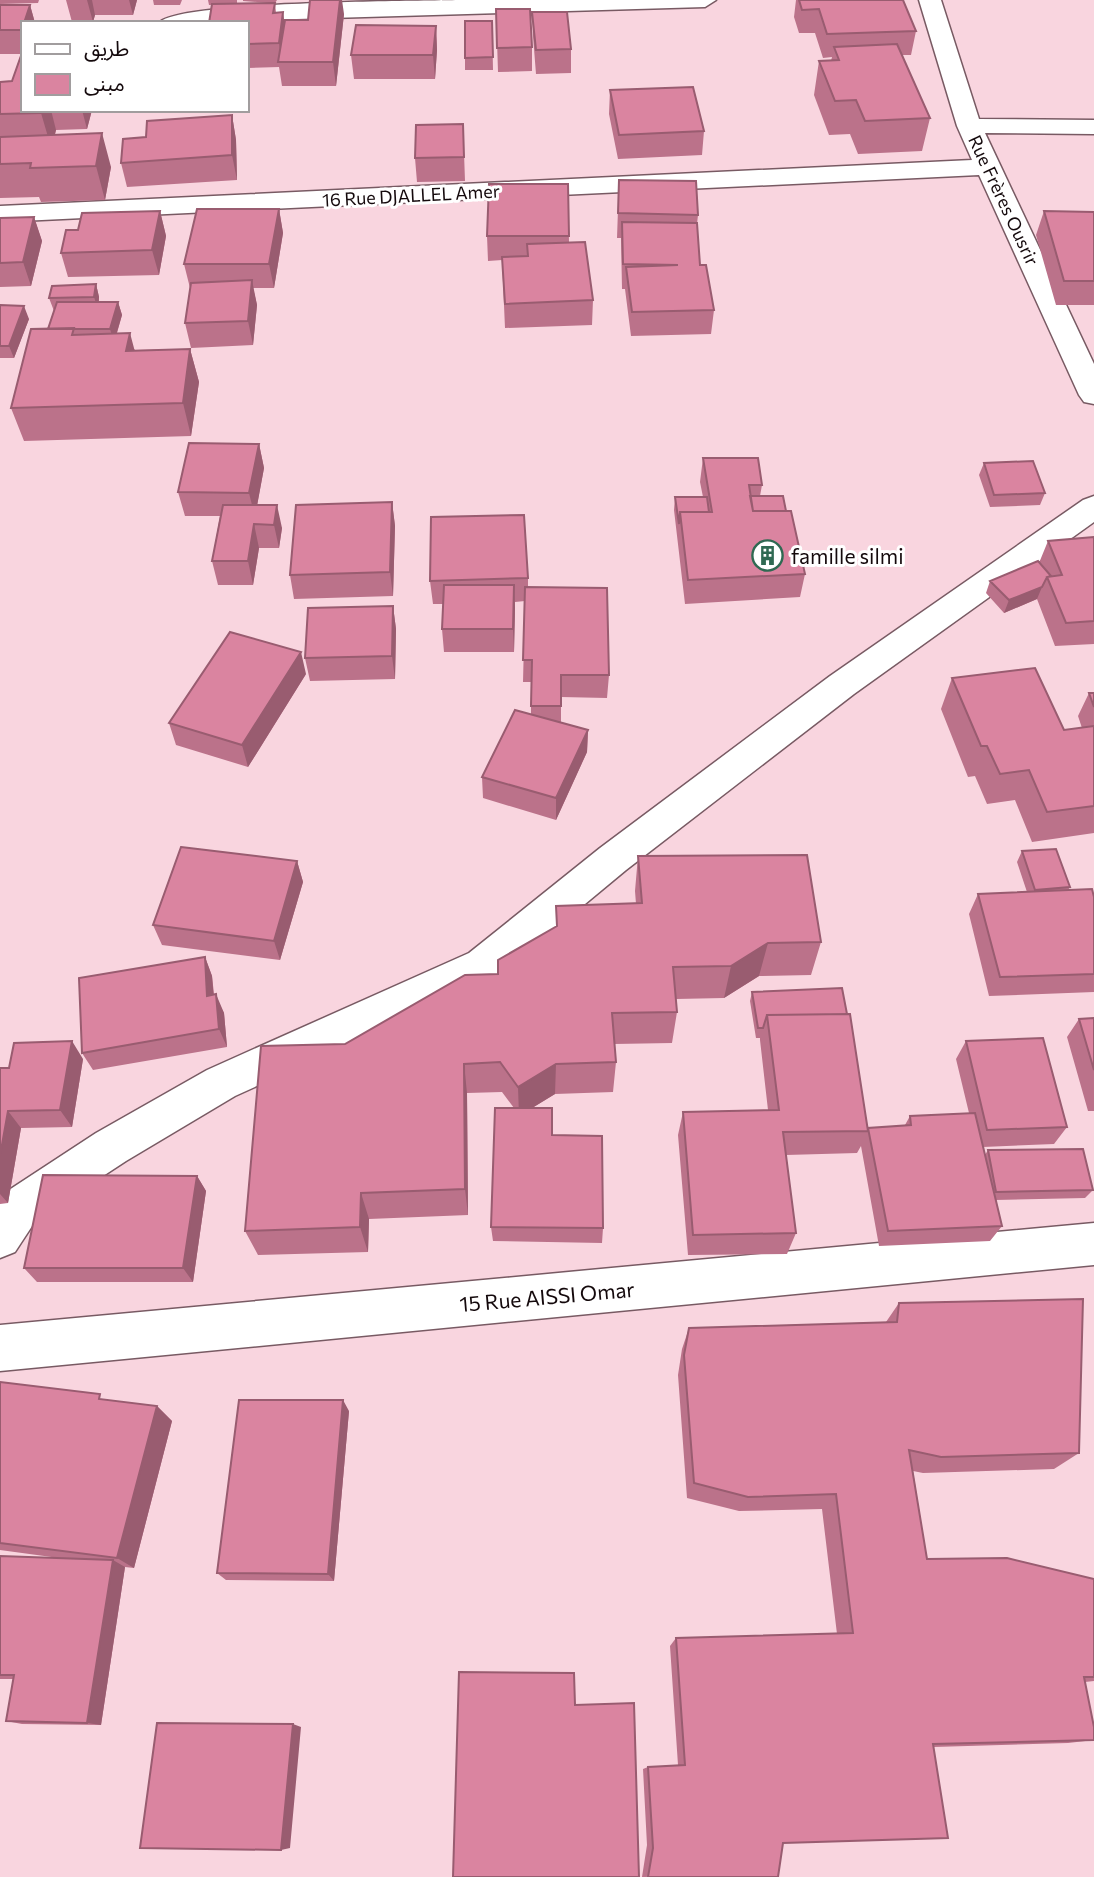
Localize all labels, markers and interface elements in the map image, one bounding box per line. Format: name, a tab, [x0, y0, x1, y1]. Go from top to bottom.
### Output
legend	[21, 21, 248, 112]
text: طريق	[84, 35, 129, 62]
text: مبنى	[84, 70, 125, 96]
street label: Rue Frères Ousrir	[964, 131, 1044, 269]
street label: 16 Rue DJALLEL Amer	[322, 179, 500, 211]
building icon: famille silmi	[751, 538, 785, 572]
place label: famille silmi	[791, 543, 904, 568]
street label: 15 Rue AISSI Omar	[458, 1276, 636, 1316]

